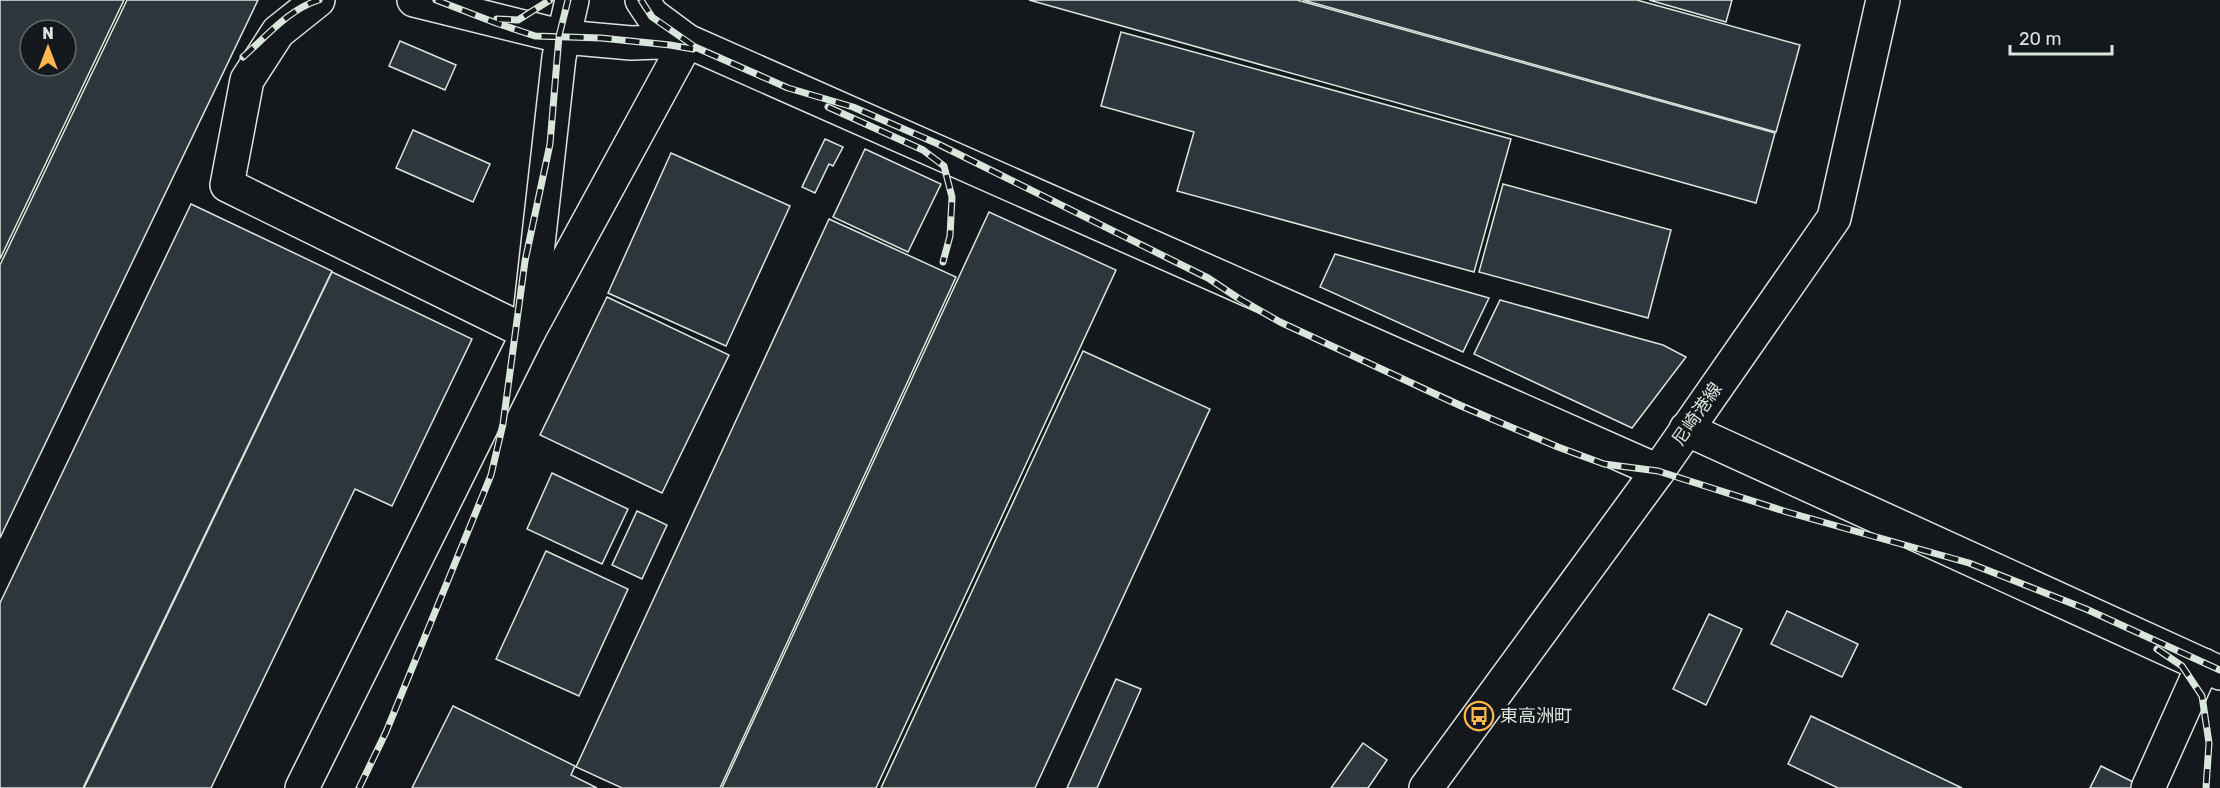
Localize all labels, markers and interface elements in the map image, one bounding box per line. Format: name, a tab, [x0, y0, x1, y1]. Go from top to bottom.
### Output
north arrow	[18, 18, 78, 78]
scale bar	[2010, 18, 2112, 56]
text: N	[42, 24, 54, 43]
text: 20 m	[2019, 28, 2061, 50]
street label: 尼崎港線	[1667, 378, 1727, 450]
bus stop icon: 東高洲町	[1463, 700, 1495, 732]
place label: 東高洲町	[1500, 705, 1572, 727]

